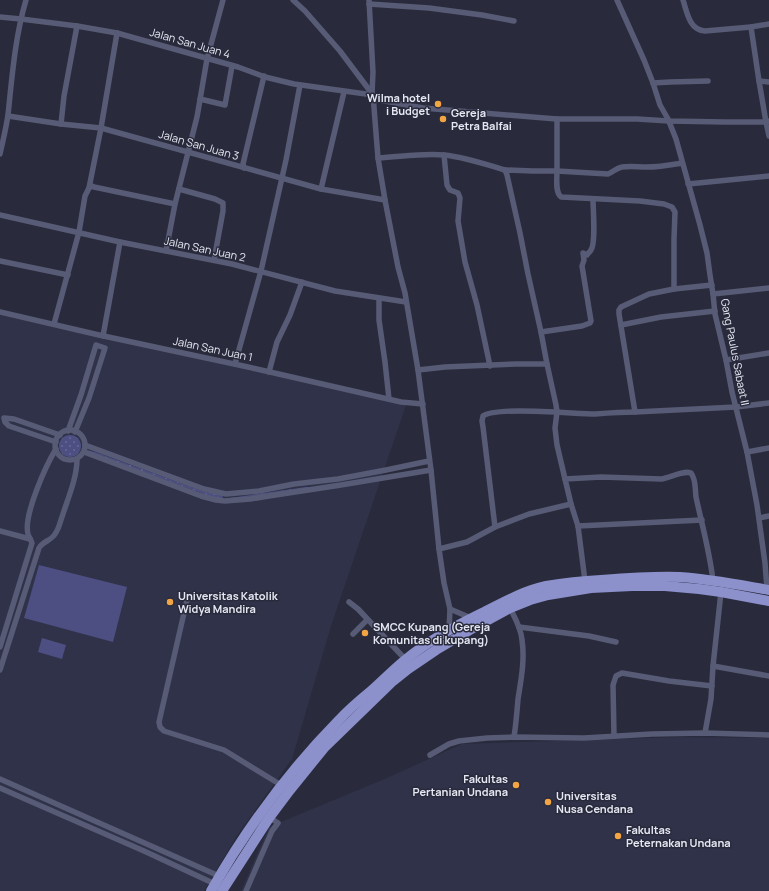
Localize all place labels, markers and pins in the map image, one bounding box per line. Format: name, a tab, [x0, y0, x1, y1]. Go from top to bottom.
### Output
place label: Wilma hotel i Budget	[367, 90, 430, 118]
marker: Wilma hotel i Budget	[433, 99, 443, 109]
place label: Gereja Petra Balfai	[451, 105, 512, 133]
marker: Gereja Petra Balfai	[438, 114, 448, 124]
place label: Universitas Katolik Widya Mandira	[178, 588, 279, 616]
marker: Universitas Katolik Widya Mandira	[165, 597, 175, 607]
place label: SMCC Kupang (Gereja Komunitas di kupang)	[373, 619, 490, 647]
marker: SMCC Kupang (Gereja Komunitas di kupang)	[360, 628, 370, 638]
place label: Fakultas Pertanian Undana	[413, 771, 508, 799]
marker: Fakultas Pertanian Undana	[511, 780, 521, 790]
place label: Universitas Nusa Cendana	[556, 788, 633, 816]
marker: Universitas Nusa Cendana	[543, 797, 553, 807]
place label: Fakultas Peternakan Undana	[626, 822, 731, 850]
marker: Fakultas Peternakan Undana	[613, 831, 623, 841]

